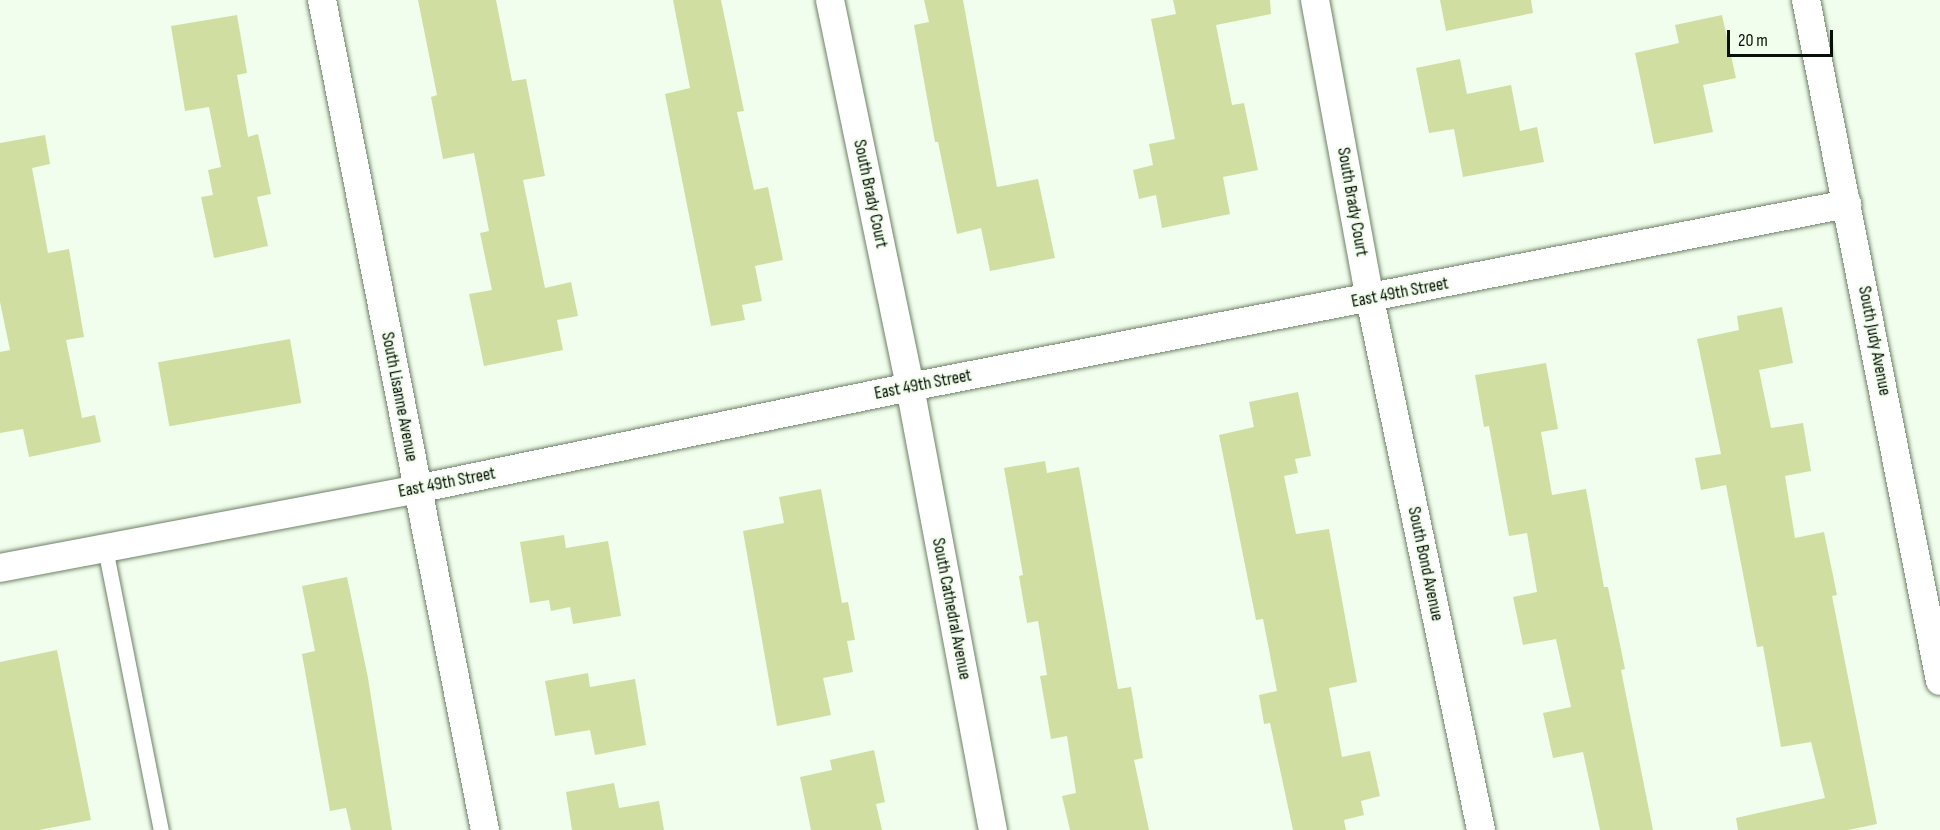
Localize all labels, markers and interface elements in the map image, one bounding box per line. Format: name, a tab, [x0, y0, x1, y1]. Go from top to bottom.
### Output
scale bar	[1730, 18, 1836, 56]
text: 20 m	[1738, 30, 1768, 51]
street label: South Brady Court	[848, 138, 892, 250]
street label: South Brady Court	[1332, 146, 1372, 258]
street label: East 49th Street	[1350, 273, 1450, 313]
street label: South Judy Avenue	[1853, 284, 1895, 398]
street label: South Lisanne Avenue	[376, 330, 422, 464]
street label: East 49th Street	[873, 365, 973, 405]
street label: East 49th Street	[397, 463, 497, 503]
street label: South Bond Avenue	[1402, 505, 1448, 623]
street label: South Cathedral Avenue	[927, 536, 975, 682]

